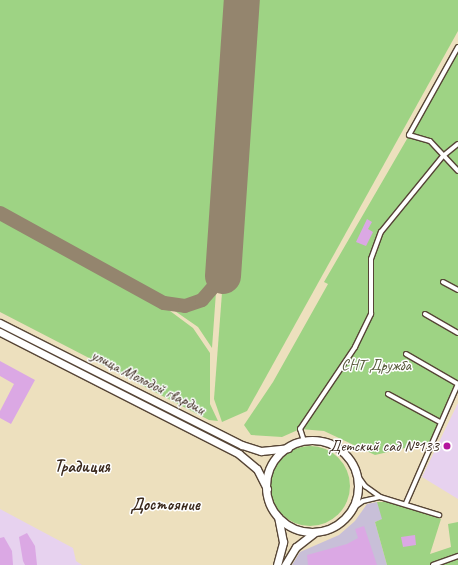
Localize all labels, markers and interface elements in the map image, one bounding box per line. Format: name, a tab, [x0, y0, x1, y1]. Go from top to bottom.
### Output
street label: улица Молодой гвардии	[88, 345, 208, 419]
park label: СНТ Дружба	[341, 355, 411, 375]
place label: Детский сад №133	[329, 436, 439, 456]
marker: Детский сад №133	[442, 441, 452, 451]
district label: Традиция	[54, 457, 110, 477]
district label: Достояние	[130, 495, 200, 515]

